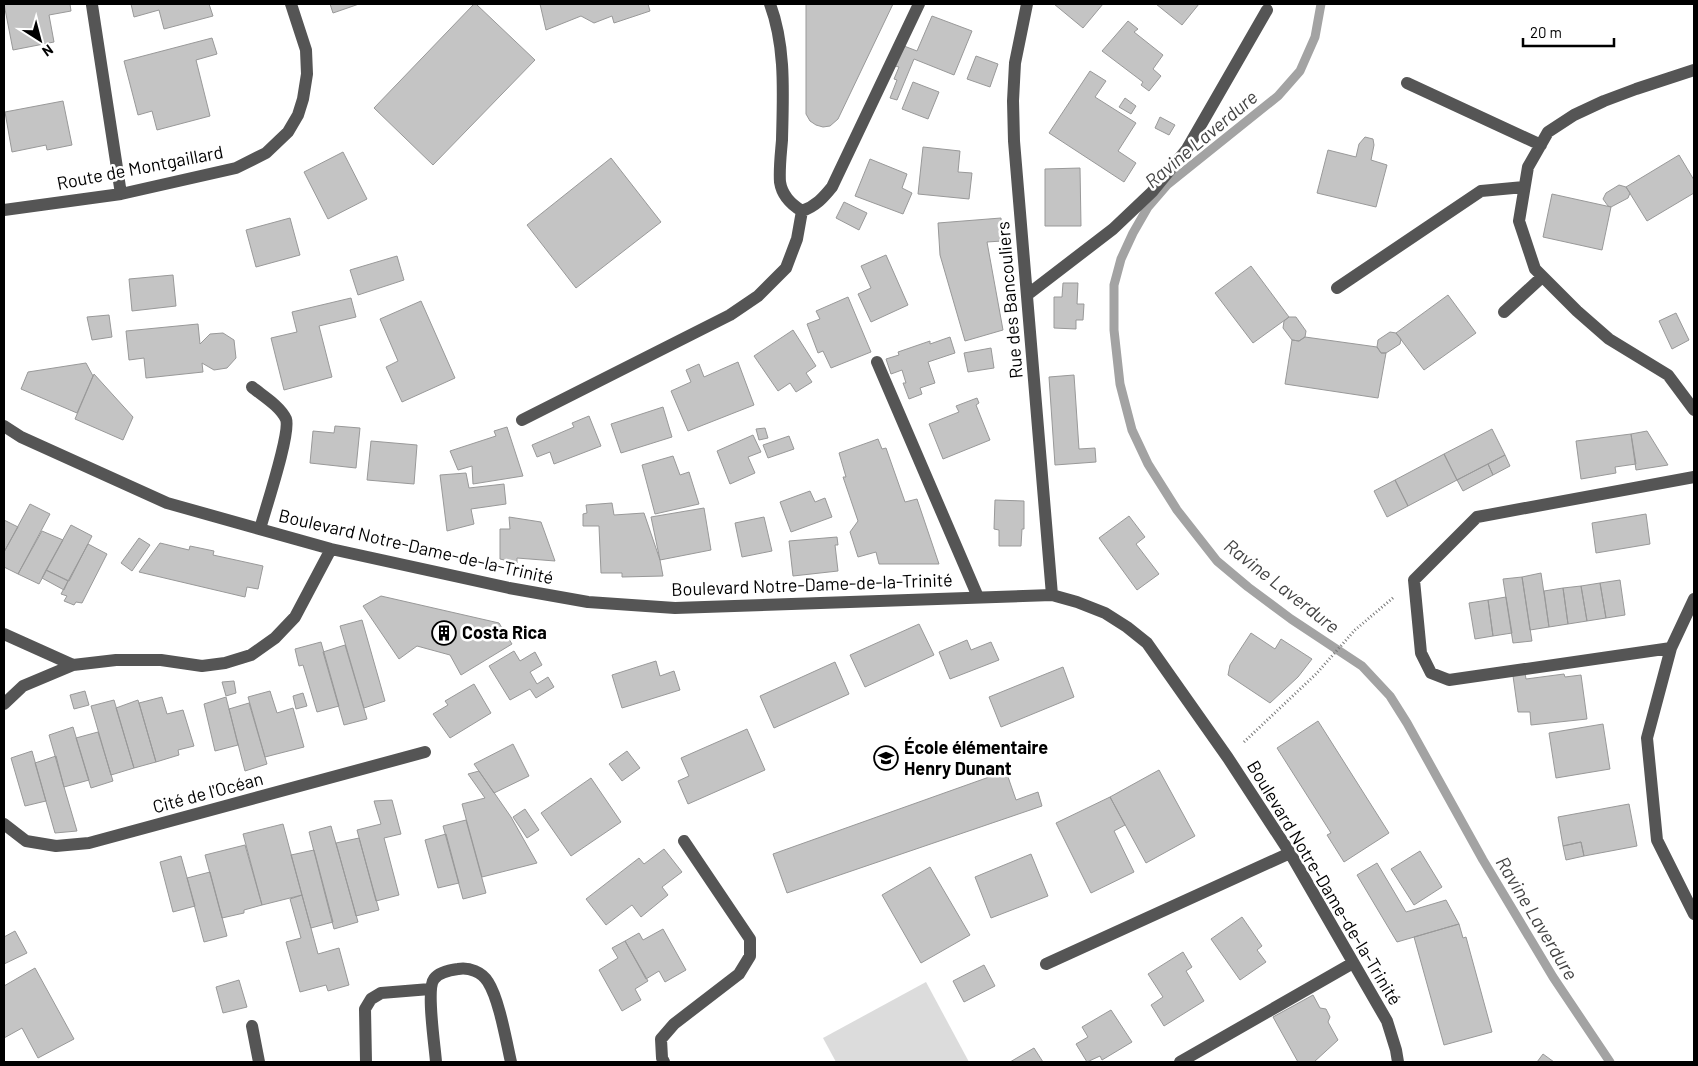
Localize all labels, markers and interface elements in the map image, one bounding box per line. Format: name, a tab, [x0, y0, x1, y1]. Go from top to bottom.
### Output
north arrow	[15, 15, 65, 65]
scale bar	[1523, 15, 1614, 47]
text: 20 m	[1530, 23, 1562, 41]
text: N	[39, 41, 57, 61]
water label: Ravine Laverdure	[1140, 85, 1262, 192]
street label: Route de Montgaillard	[55, 140, 225, 194]
street label: Rue des Bancouliers	[991, 221, 1027, 380]
street label: Boulevard Notre-Dame-de-la-Trinité	[277, 504, 556, 588]
water label: Ravine Laverdure	[1220, 533, 1345, 638]
street label: Boulevard Notre-Dame-de-la-Trinité	[671, 568, 953, 600]
building icon: Costa Rica	[431, 620, 457, 646]
place label: Costa Rica	[462, 621, 547, 643]
place label: École élémentaire Henry Dunant	[904, 736, 1048, 779]
school or university icon: École élémentaire Henry Dunant	[873, 745, 899, 771]
street label: Boulevard Notre-Dame-de-la-Trinité	[1243, 756, 1407, 1009]
street label: Cité de l'Océan	[150, 767, 265, 817]
water label: Ravine Laverdure	[1492, 852, 1583, 984]

